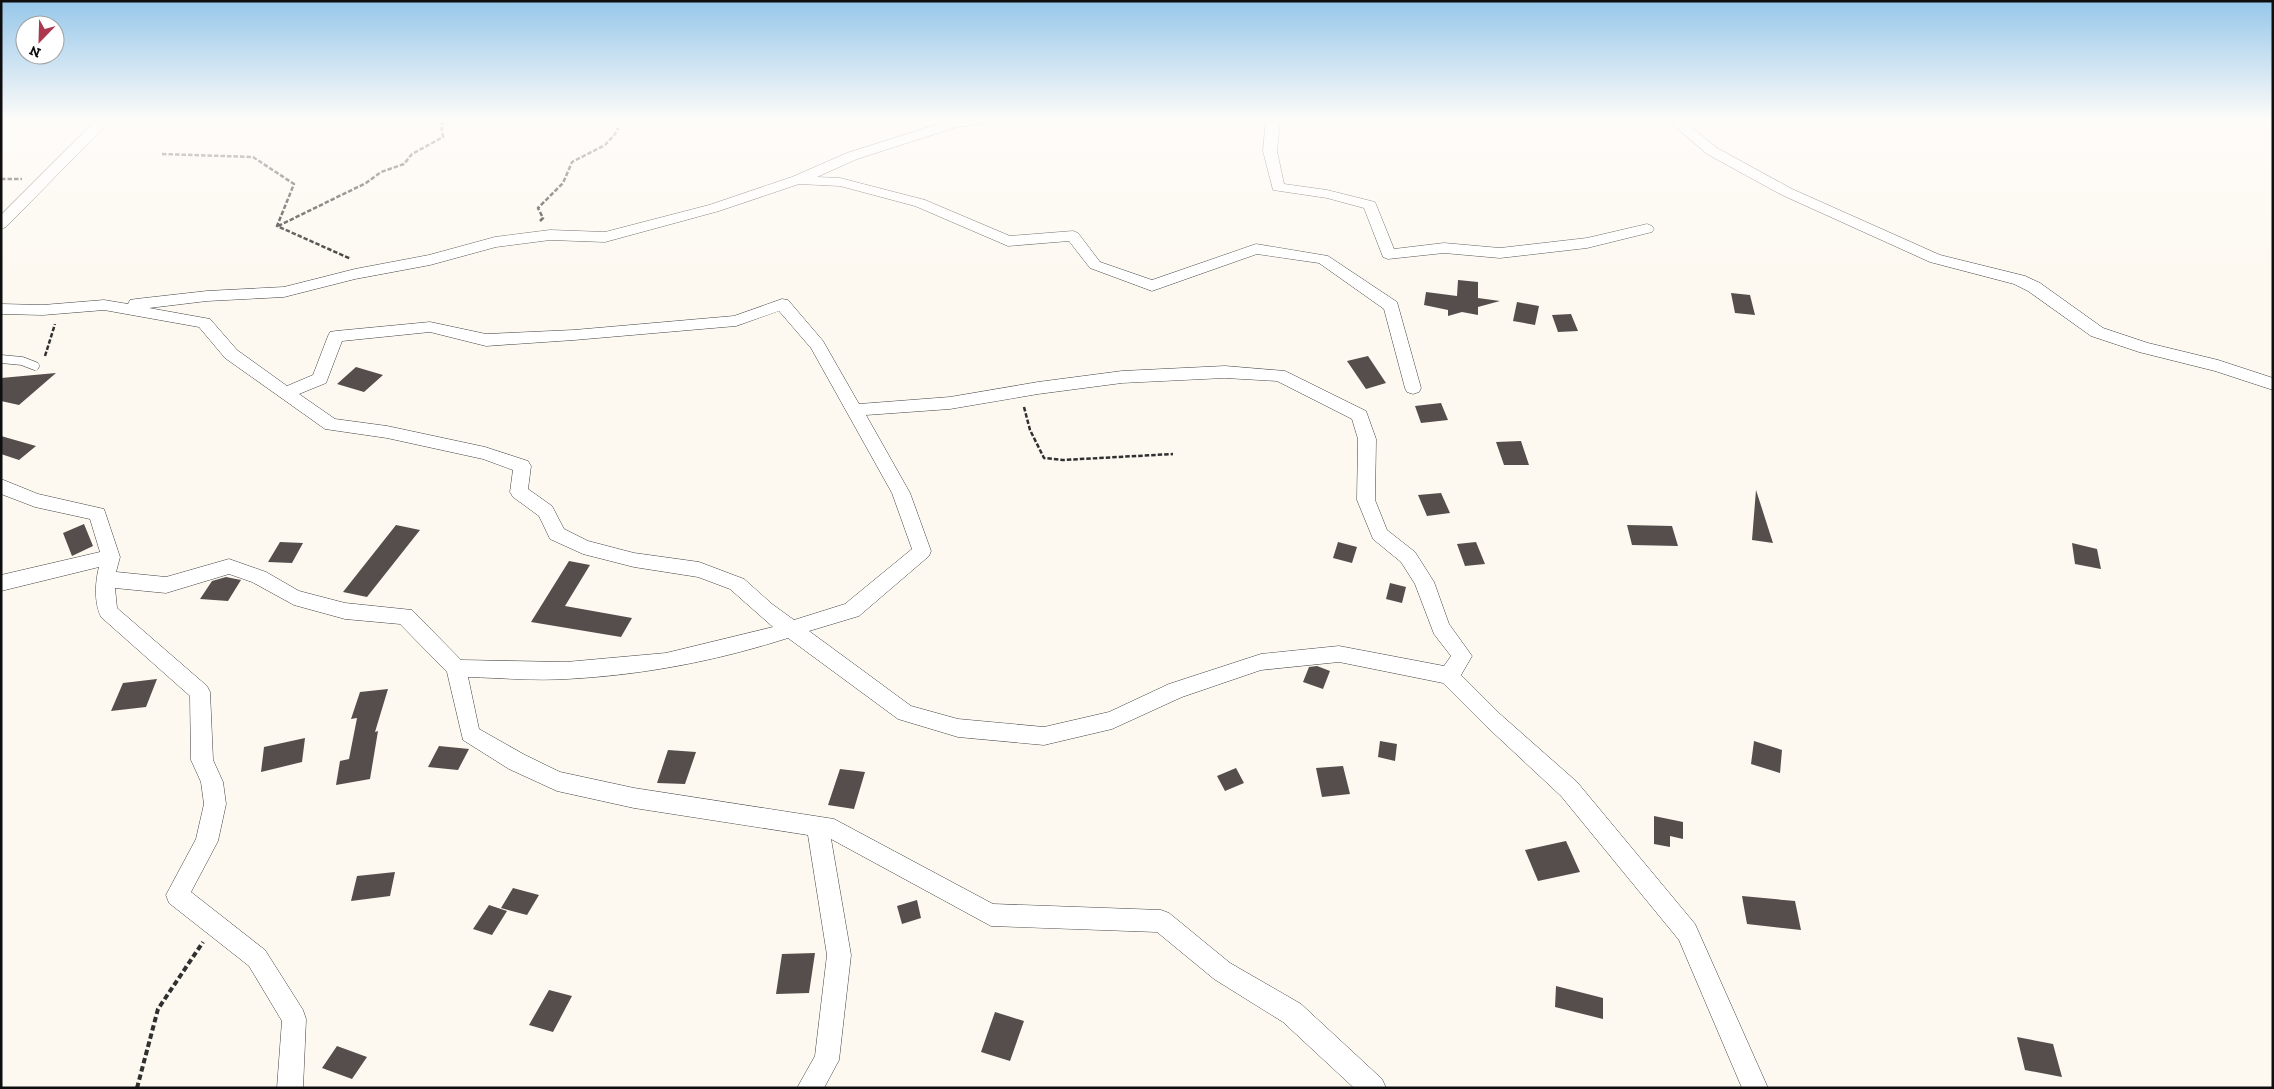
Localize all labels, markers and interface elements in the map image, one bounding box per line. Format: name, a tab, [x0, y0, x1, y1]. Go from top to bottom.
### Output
north arrow	[15, 15, 65, 65]
text: N	[27, 41, 43, 61]

